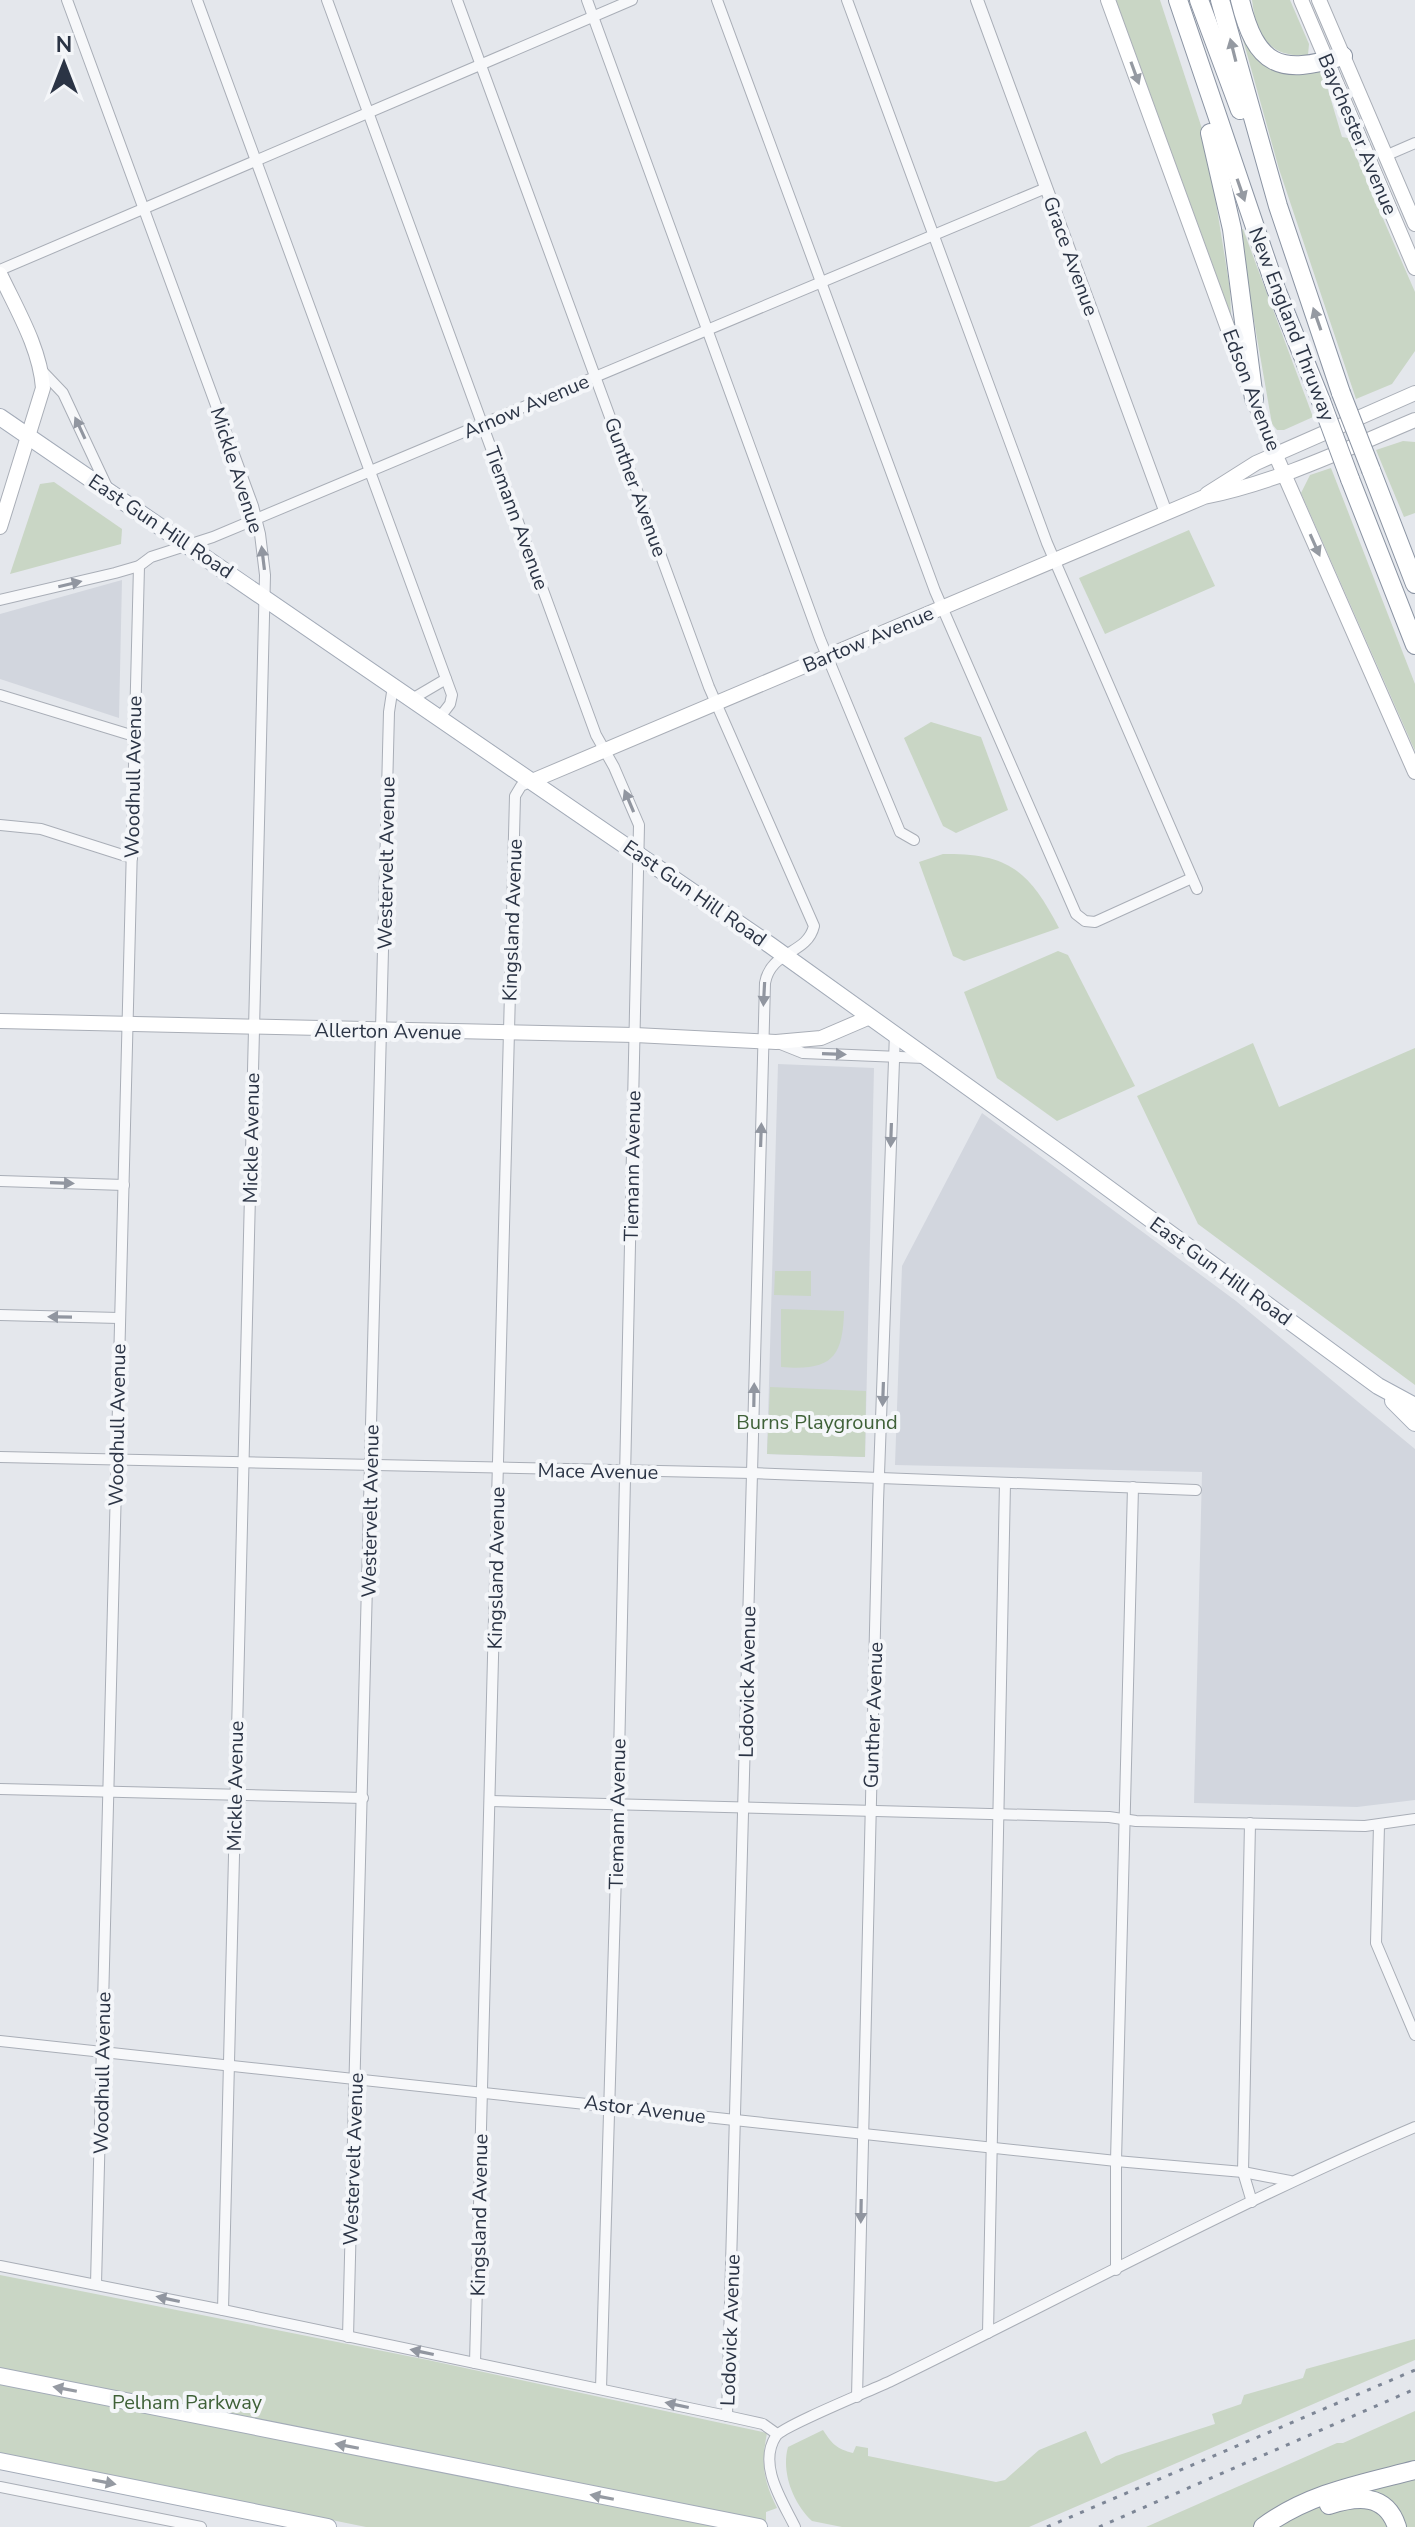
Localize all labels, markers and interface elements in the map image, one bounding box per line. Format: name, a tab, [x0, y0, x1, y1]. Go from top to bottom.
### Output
north arrow	[24, 24, 104, 104]
text: N	[56, 30, 72, 60]
one-way arrow	[1227, 38, 1239, 63]
street label: Baychester Avenue	[1311, 49, 1404, 219]
one-way arrow	[1129, 61, 1142, 85]
one-way arrow	[1236, 179, 1248, 203]
street label: Grace Avenue	[1036, 193, 1105, 320]
street label: New England Thruway	[1242, 223, 1341, 426]
one-way arrow	[1310, 306, 1322, 330]
street label: Edson Avenue	[1216, 325, 1287, 455]
street label: Arnow Avenue	[459, 368, 593, 445]
street label: Mickle Avenue	[203, 404, 270, 536]
street label: Gunther Avenue	[598, 414, 673, 561]
one-way arrow	[73, 416, 87, 439]
street label: Tiemann Avenue	[478, 443, 555, 594]
street label: East Gun Hill Road	[83, 468, 238, 585]
one-way arrow	[1308, 534, 1322, 557]
one-way arrow	[256, 545, 269, 570]
one-way arrow	[57, 577, 82, 590]
street label: Bartow Avenue	[799, 600, 938, 679]
street label: Woodhull Avenue	[119, 696, 148, 858]
street label: Westervelt Avenue	[371, 776, 402, 950]
one-way arrow	[622, 789, 635, 813]
street label: East Gun Hill Road	[618, 834, 772, 953]
street label: Kingsland Avenue	[496, 838, 529, 1002]
one-way arrow	[758, 982, 771, 1007]
street label: Allerton Avenue	[314, 1017, 462, 1046]
one-way arrow	[822, 1048, 847, 1061]
street label: Mickle Avenue	[237, 1072, 266, 1204]
street label: Tiemann Avenue	[618, 1090, 647, 1242]
one-way arrow	[755, 1122, 768, 1147]
one-way arrow	[885, 1123, 898, 1148]
one-way arrow	[50, 1176, 75, 1189]
street label: East Gun Hill Road	[1144, 1211, 1297, 1332]
one-way arrow	[47, 1310, 72, 1323]
street label: Woodhull Avenue	[103, 1344, 132, 1506]
one-way arrow	[748, 1382, 760, 1407]
one-way arrow	[877, 1382, 890, 1408]
park label: Burns Playground	[736, 1409, 898, 1436]
street label: Westervelt Avenue	[355, 1424, 386, 1598]
street label: Mace Avenue	[537, 1457, 659, 1486]
street label: Kingsland Avenue	[482, 1486, 511, 1650]
street label: Lodovick Avenue	[733, 1606, 762, 1758]
street label: Gunther Avenue	[857, 1641, 890, 1789]
street label: Mickle Avenue	[221, 1720, 250, 1852]
street label: Tiemann Avenue	[603, 1738, 632, 1890]
street label: Woodhull Avenue	[88, 1992, 117, 2154]
street label: Westervelt Avenue	[337, 2072, 370, 2246]
street label: Astor Avenue	[583, 2089, 707, 2130]
street label: Kingsland Avenue	[465, 2133, 494, 2297]
one-way arrow	[855, 2199, 867, 2224]
street label: Lodovick Avenue	[714, 2254, 747, 2406]
one-way arrow	[155, 2292, 180, 2305]
one-way arrow	[410, 2345, 435, 2358]
one-way arrow	[52, 2382, 77, 2395]
park label: Pelham Parkway	[112, 2389, 263, 2416]
one-way arrow	[664, 2398, 689, 2411]
one-way arrow	[335, 2439, 360, 2451]
one-way arrow	[92, 2476, 117, 2489]
one-way arrow	[590, 2490, 615, 2502]

